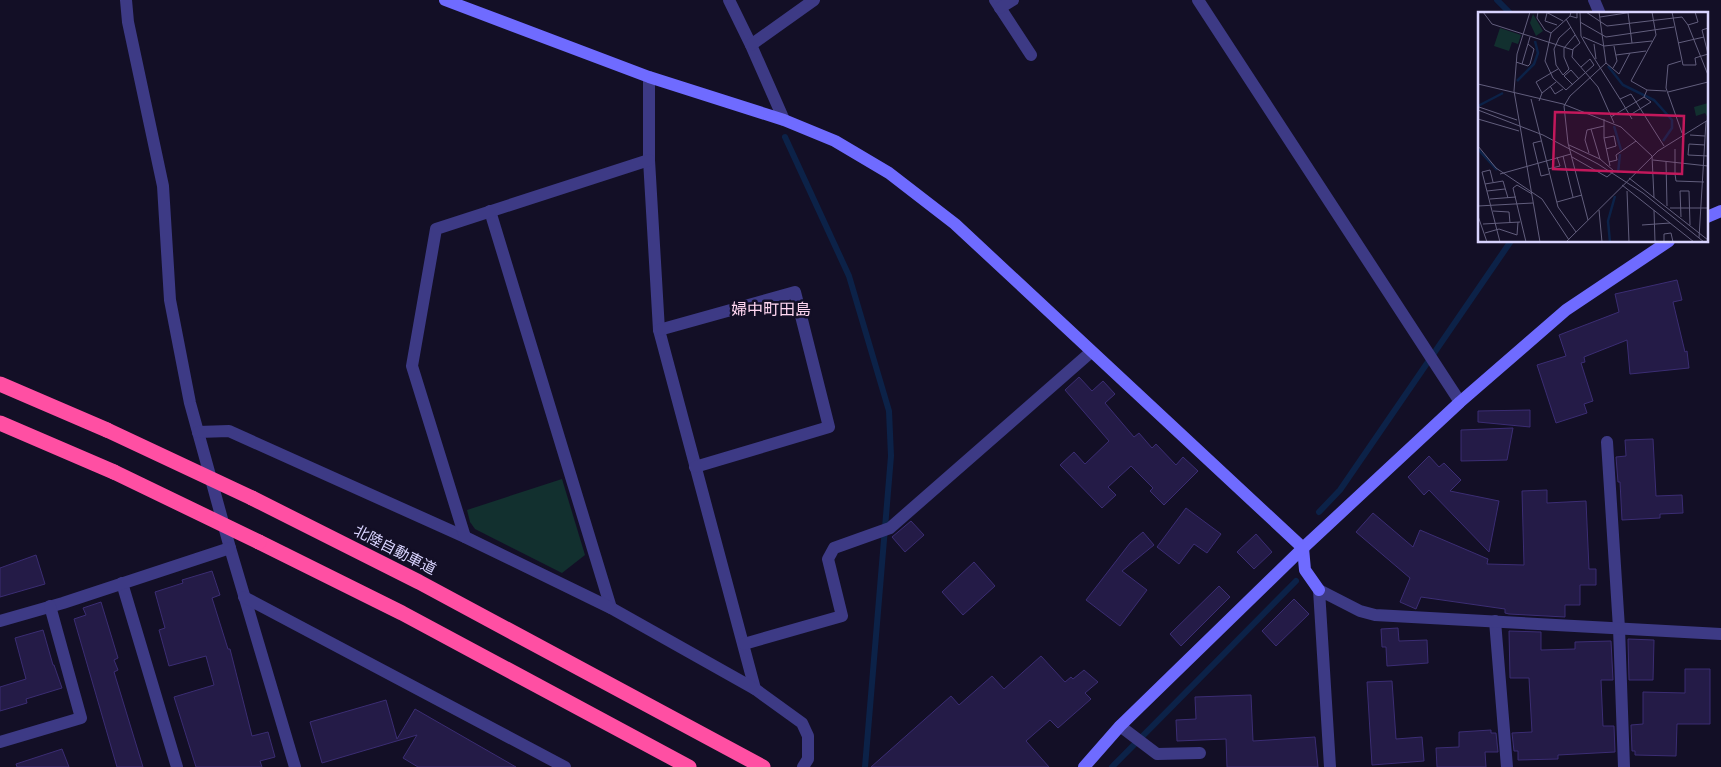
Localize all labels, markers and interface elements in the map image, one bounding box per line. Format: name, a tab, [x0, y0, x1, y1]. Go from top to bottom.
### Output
inset map	[1478, 12, 1708, 242]
district label: 婦中町田島	[731, 301, 811, 320]
street label: 北陸自動車道	[350, 522, 439, 579]

